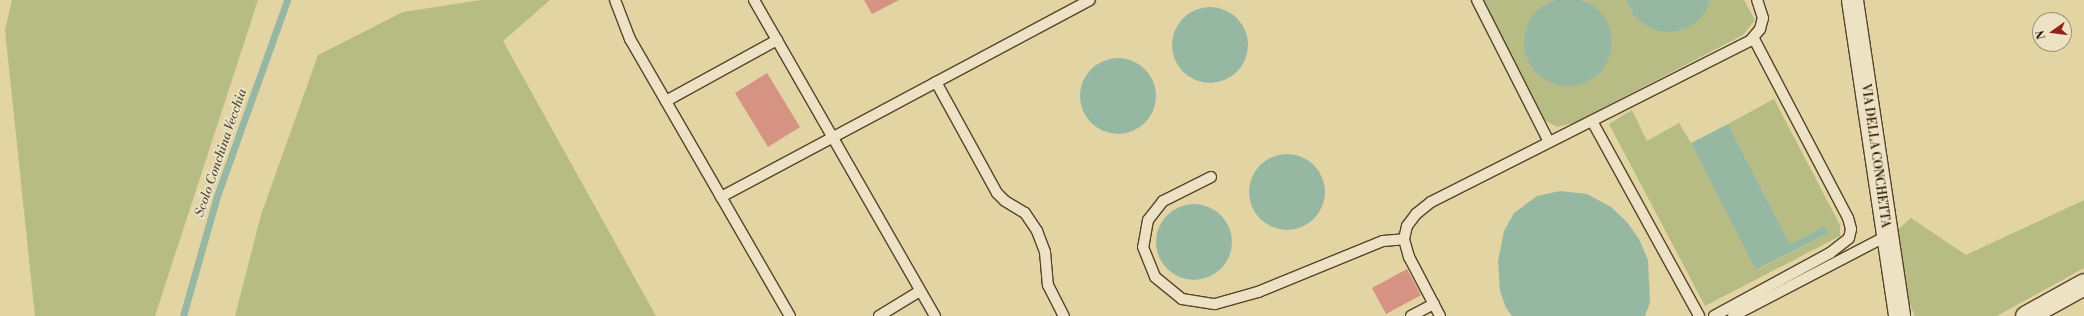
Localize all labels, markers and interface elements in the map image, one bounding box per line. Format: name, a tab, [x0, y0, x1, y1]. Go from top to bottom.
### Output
north arrow	[2032, 12, 2072, 52]
text: N	[2033, 29, 2049, 41]
street label: VIA DELLA CONCHETTA	[1858, 83, 1892, 229]
water label: Scolo Conchina Vecchia	[192, 87, 250, 219]

